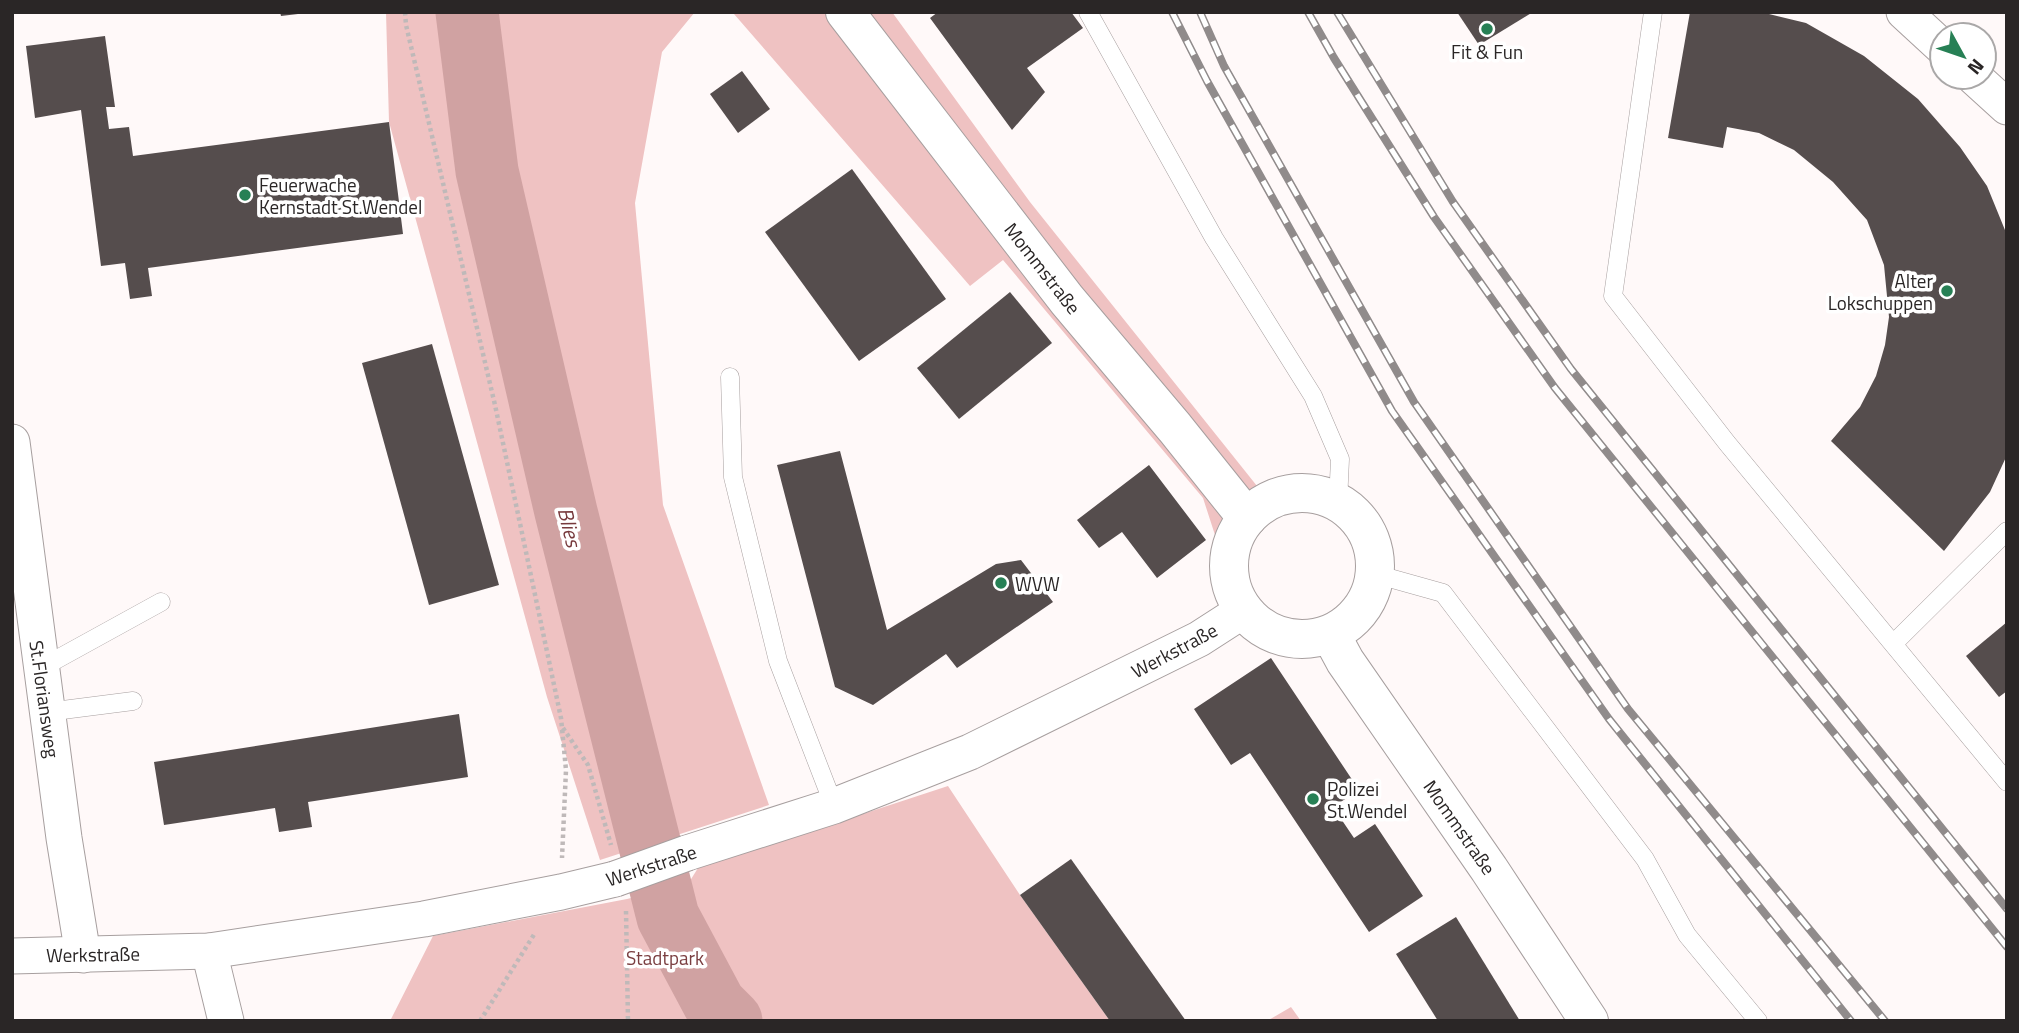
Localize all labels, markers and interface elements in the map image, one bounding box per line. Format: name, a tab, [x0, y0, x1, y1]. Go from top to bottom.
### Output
marker: Fit & Fun	[1479, 21, 1495, 37]
north arrow	[1928, 21, 1998, 91]
place label: Fit & Fun	[1451, 37, 1523, 66]
text: N	[1961, 53, 1992, 82]
place label: Feuerwache Kernstadt St.Wendel	[259, 170, 422, 221]
marker: Feuerwache Kernstadt St.Wendel	[237, 187, 253, 203]
street label: Mommstraße	[998, 216, 1088, 320]
place label: Alter Lokschuppen	[1828, 266, 1933, 317]
marker: Alter Lokschuppen	[1939, 283, 1955, 299]
water label: Blies	[550, 504, 591, 552]
place label: WVW	[1015, 569, 1060, 598]
marker: WVW	[993, 575, 1009, 591]
street label: Werkstraße	[1126, 615, 1222, 685]
street label: St.Floriansweg	[22, 638, 68, 760]
place label: Polizei St.Wendel	[1327, 774, 1408, 825]
street label: Mommstraße	[1417, 774, 1503, 880]
marker: Polizei St.Wendel	[1305, 791, 1321, 807]
street label: Werkstraße	[602, 837, 700, 893]
street label: Werkstraße	[46, 939, 140, 969]
park label: Stadtpark	[626, 943, 704, 972]

